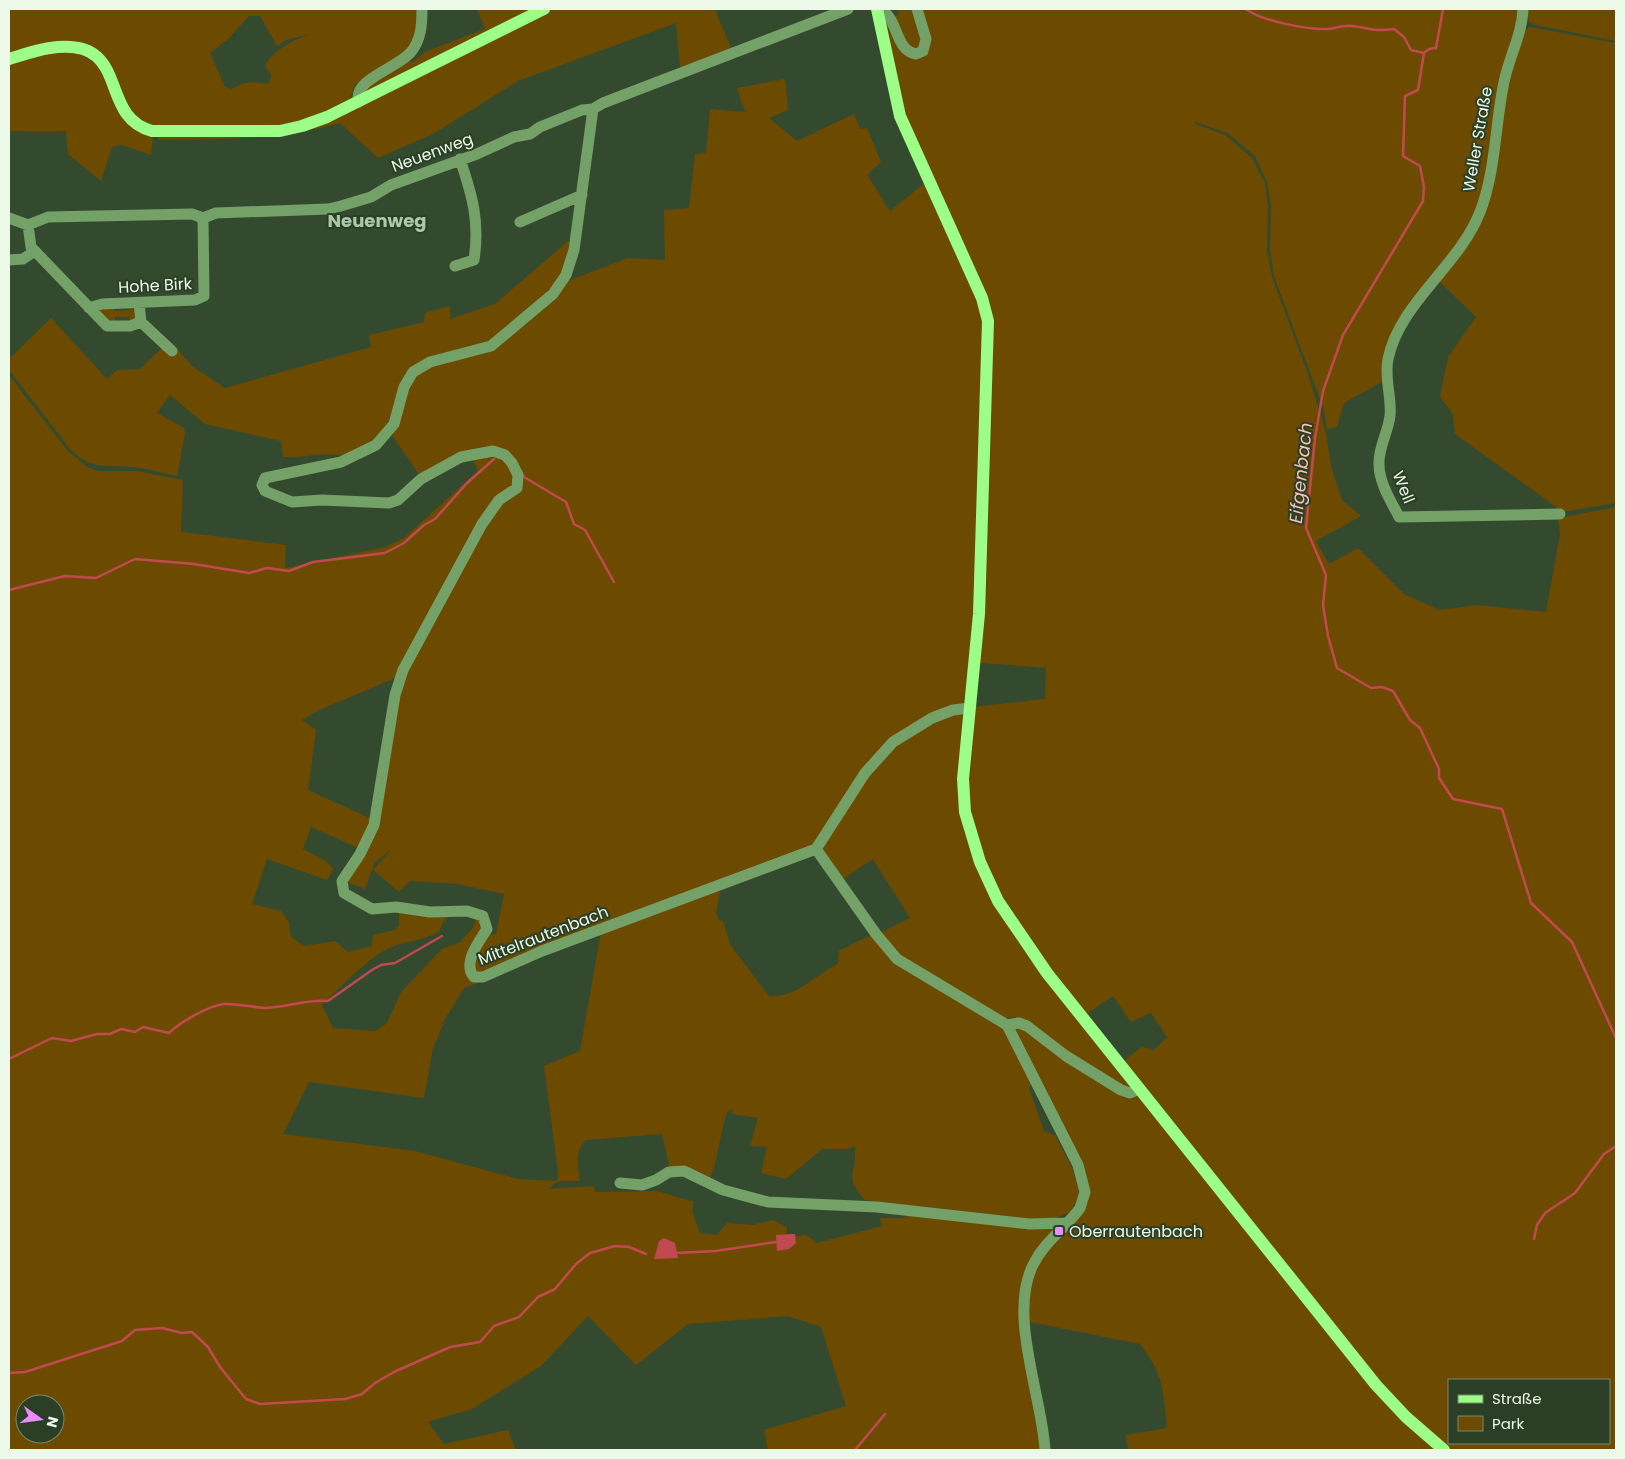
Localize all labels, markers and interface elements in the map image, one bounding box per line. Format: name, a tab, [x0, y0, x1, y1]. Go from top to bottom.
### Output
street label: Weller Straße	[1457, 85, 1498, 193]
street label: Neuenweg	[388, 127, 476, 178]
district label: Neuenweg	[328, 208, 426, 233]
street label: Hohe Birk	[118, 272, 193, 299]
water label: Eifgenbach	[1283, 421, 1318, 525]
street label: Well	[1387, 467, 1420, 507]
street label: Mittelrautenbach	[475, 900, 612, 971]
place label: Oberrautenbach	[1069, 1220, 1203, 1243]
marker: Oberrautenbach	[1053, 1225, 1065, 1237]
legend	[1448, 1379, 1610, 1444]
text: Straße	[1492, 1388, 1542, 1409]
north arrow	[15, 1394, 65, 1444]
text: Park	[1492, 1413, 1524, 1434]
text: N	[42, 1415, 64, 1430]

